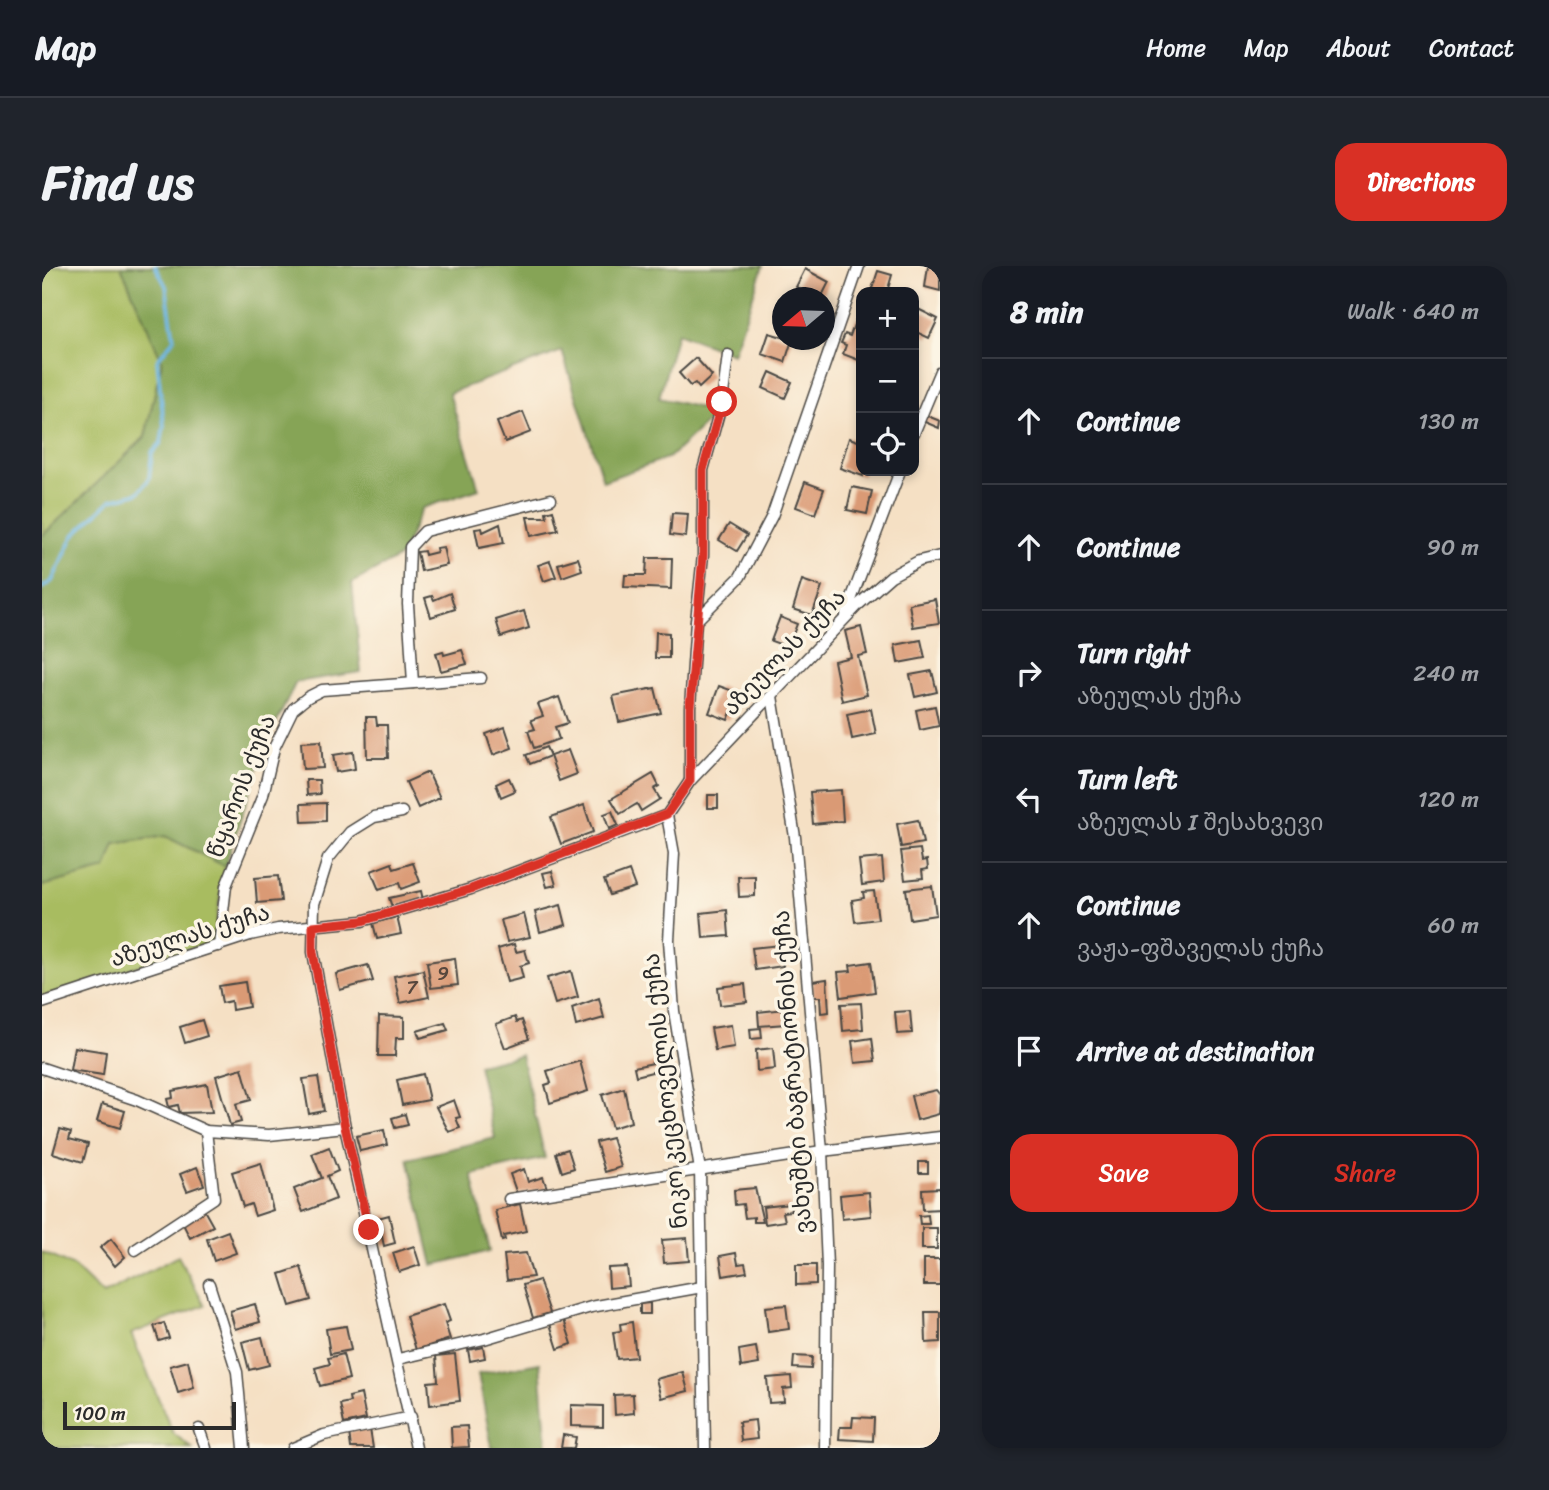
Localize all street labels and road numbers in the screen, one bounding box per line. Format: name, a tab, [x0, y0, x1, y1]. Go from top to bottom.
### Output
street label: აზეულას ქუჩა	[712, 579, 856, 726]
street label: წყაროს ქუჩა	[195, 708, 288, 864]
street label: აზეულას ქუჩა	[105, 892, 275, 979]
street label: ვახუშტი ბაგრატიონის ქუჩა	[761, 909, 824, 1235]
street label: ნიკო კეცხოველის ქუჩა	[631, 951, 700, 1231]

